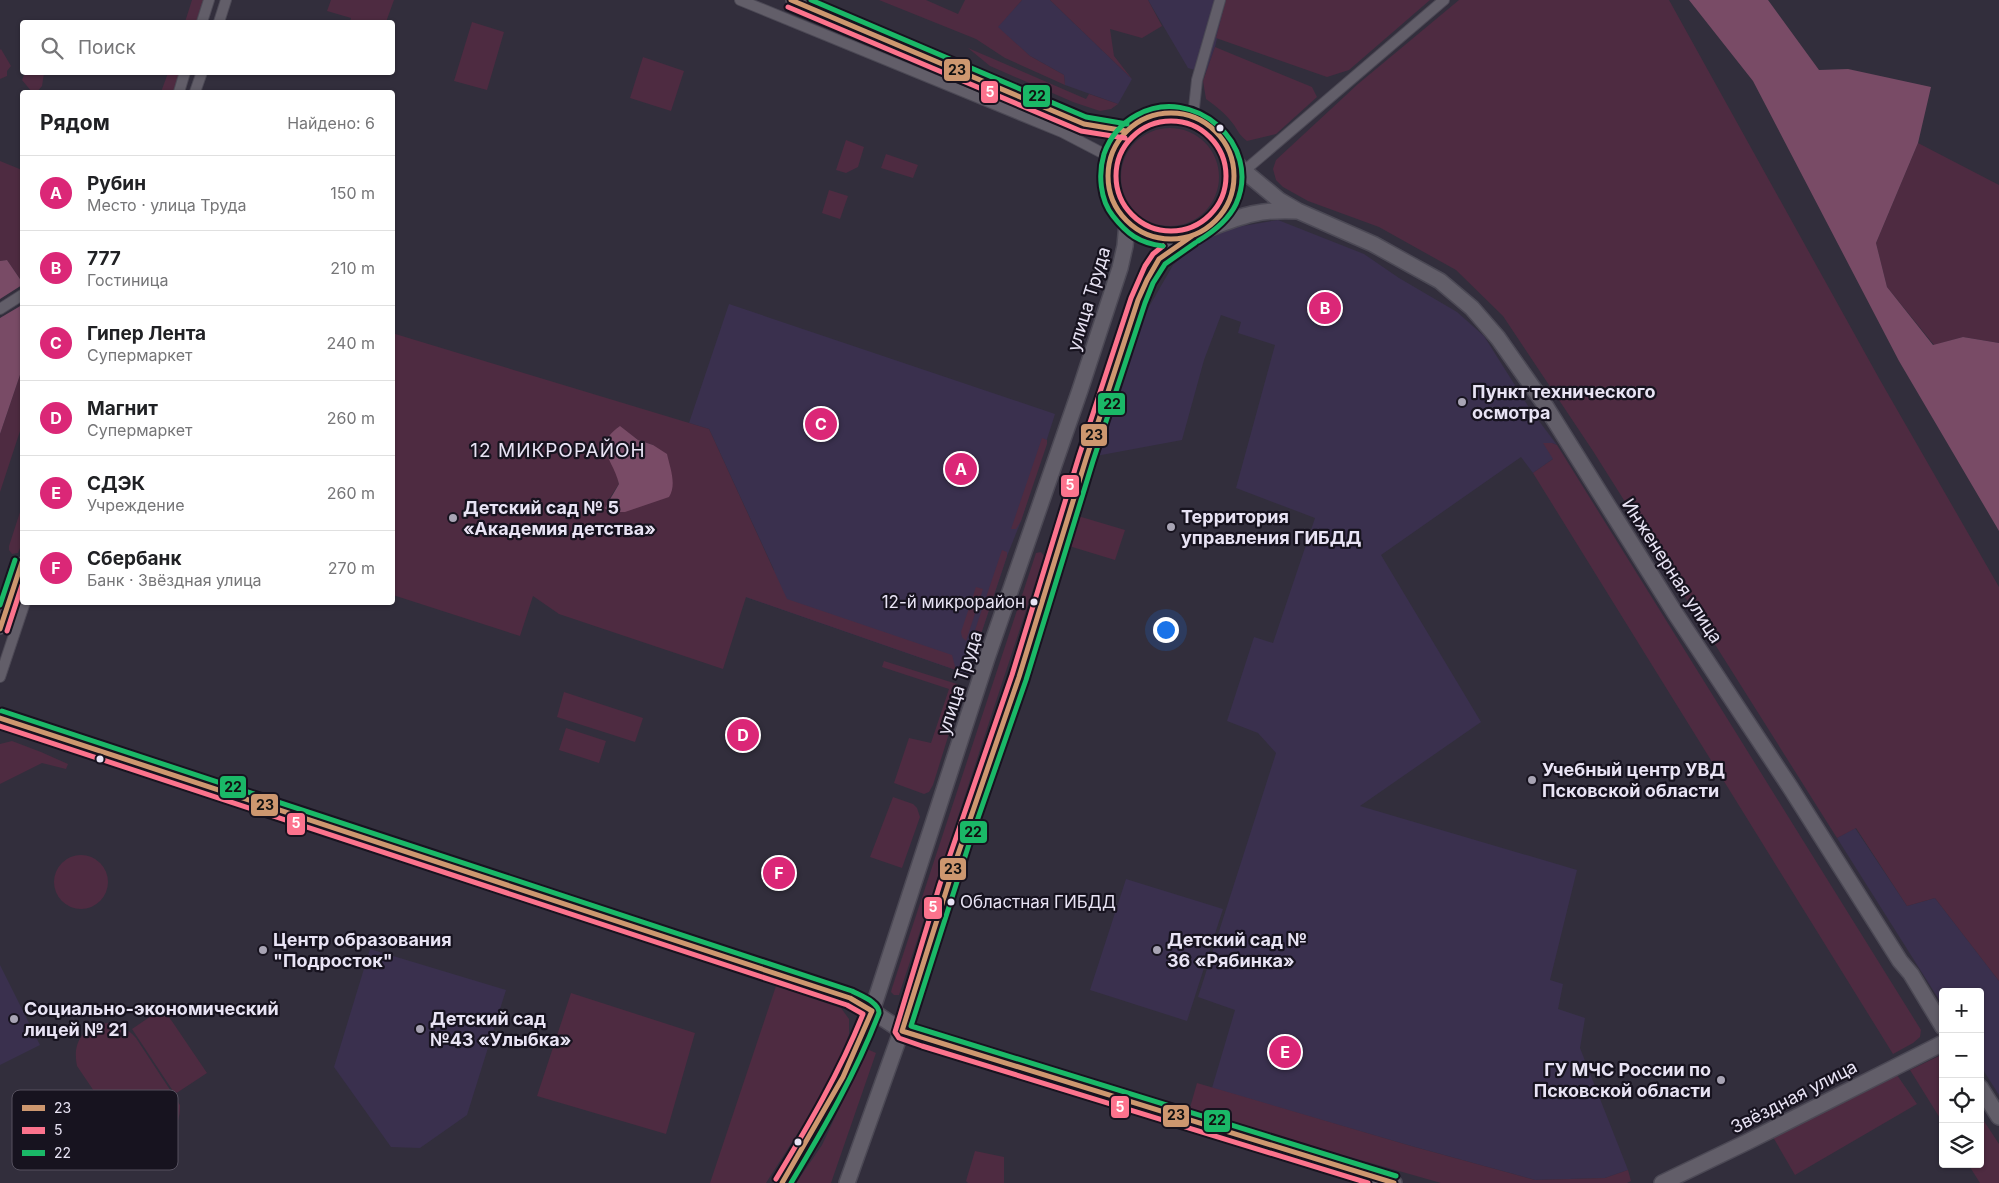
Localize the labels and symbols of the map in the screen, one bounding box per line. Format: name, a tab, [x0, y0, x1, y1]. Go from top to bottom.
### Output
line badge: 23	[943, 58, 971, 82]
text: 23	[948, 61, 966, 78]
line badge: 5	[980, 80, 999, 104]
text: 5	[986, 83, 995, 100]
line badge: 22	[1022, 84, 1051, 108]
text: 22	[1028, 87, 1046, 104]
unlabelled marker	[1215, 123, 1225, 133]
street label: улица Труда	[1063, 244, 1114, 354]
pin: B	[1309, 289, 1341, 327]
place label: Пункт технического осмотра	[1472, 381, 1656, 423]
line badge: 22	[1097, 392, 1126, 416]
text: 22	[1103, 395, 1121, 412]
marker: Пункт технического осмотра	[1456, 396, 1468, 408]
pin: C	[805, 405, 837, 443]
line badge: 23	[1080, 423, 1108, 447]
text: 23	[1085, 426, 1103, 443]
district label: 12 МИКРОРАЙОН	[470, 438, 646, 462]
pin: A	[945, 450, 977, 488]
line badge: 5	[1060, 474, 1080, 498]
text: 5	[1066, 476, 1075, 493]
street label: Инженерная улица	[1618, 495, 1727, 647]
place label: Детский сад № 5 «Академия детства»	[463, 497, 656, 539]
place label: Территория управления ГИБДД	[1181, 506, 1361, 548]
marker: Детский сад № 5 «Академия детства»	[447, 512, 459, 524]
marker: Территория управления ГИБДД	[1165, 521, 1177, 533]
place label: 12-й микрорайон	[882, 592, 1025, 612]
marker: 12-й микрорайон	[1029, 597, 1039, 607]
your location	[1153, 617, 1179, 643]
street label: улица Труда	[933, 628, 986, 738]
pin: D	[727, 716, 759, 754]
unlabelled marker	[95, 754, 105, 764]
place label: Учебный центр УВД Псковской области	[1542, 759, 1725, 801]
marker: Учебный центр УВД Псковской области	[1526, 774, 1538, 786]
line badge: 22	[219, 775, 247, 799]
text: 22	[224, 778, 242, 795]
line badge: 23	[250, 793, 279, 817]
text: 23	[256, 796, 274, 813]
line badge: 5	[286, 812, 306, 836]
text: 5	[292, 814, 301, 831]
line badge: 22	[959, 820, 988, 844]
text: 22	[964, 823, 982, 840]
pin: F	[763, 854, 795, 892]
line badge: 23	[939, 857, 967, 881]
text: 23	[944, 860, 962, 877]
place label: Областная ГИБДД	[960, 892, 1116, 912]
line badge: 5	[923, 896, 943, 920]
marker: Областная ГИБДД	[946, 897, 956, 907]
text: 5	[929, 898, 938, 915]
place label: Центр образования "Подросток"	[273, 929, 452, 971]
place label: Детский сад № 36 «Рябинка»	[1167, 929, 1307, 971]
marker: Центр образования "Подросток"	[257, 944, 269, 956]
marker: Детский сад № 36 «Рябинка»	[1151, 944, 1163, 956]
place label: Социально-экономический лицей № 21	[24, 998, 279, 1040]
place label: Детский сад №43 «Улыбка»	[430, 1008, 572, 1050]
marker: Социально-экономический лицей № 21	[8, 1013, 20, 1025]
marker: Детский сад №43 «Улыбка»	[414, 1023, 426, 1035]
pin: E	[1269, 1033, 1301, 1071]
street label: Звёздная улица	[1727, 1056, 1860, 1137]
place label: ГУ МЧС России по Псковской области	[1534, 1059, 1711, 1101]
marker: ГУ МЧС России по Псковской области	[1715, 1074, 1727, 1086]
legend	[12, 1090, 178, 1170]
line badge: 5	[1110, 1095, 1130, 1119]
text: 5	[1116, 1098, 1125, 1115]
text: 23	[54, 1099, 71, 1116]
line badge: 23	[1162, 1104, 1190, 1128]
text: 23	[1167, 1106, 1185, 1123]
line badge: 22	[1203, 1109, 1231, 1133]
text: 22	[1208, 1111, 1226, 1128]
text: 5	[54, 1121, 63, 1138]
unlabelled marker	[793, 1137, 803, 1147]
text: 22	[54, 1144, 71, 1161]

